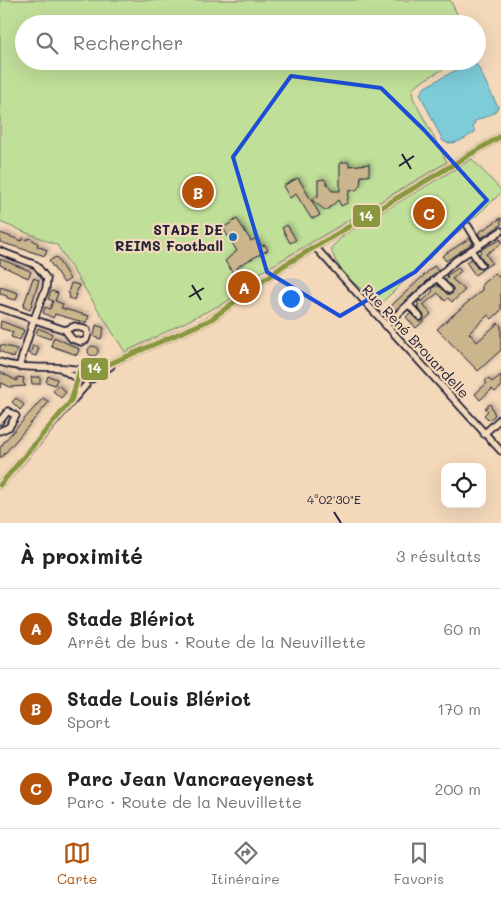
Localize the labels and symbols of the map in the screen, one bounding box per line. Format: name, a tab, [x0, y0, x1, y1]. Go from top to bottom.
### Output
pin: B	[182, 173, 214, 211]
pin: C	[413, 194, 445, 232]
line badge: 14	[352, 204, 381, 228]
text: 14	[358, 206, 374, 225]
place label: STADE DE REIMS Football	[115, 220, 223, 255]
marker: STADE DE REIMS Football	[227, 231, 239, 243]
pin: A	[228, 268, 260, 306]
street label: Rue René Brouardelle	[358, 280, 474, 402]
your location	[278, 286, 304, 312]
line badge: 14	[80, 357, 109, 381]
text: 14	[86, 358, 102, 377]
text: 4°02'30"E	[307, 491, 361, 507]

